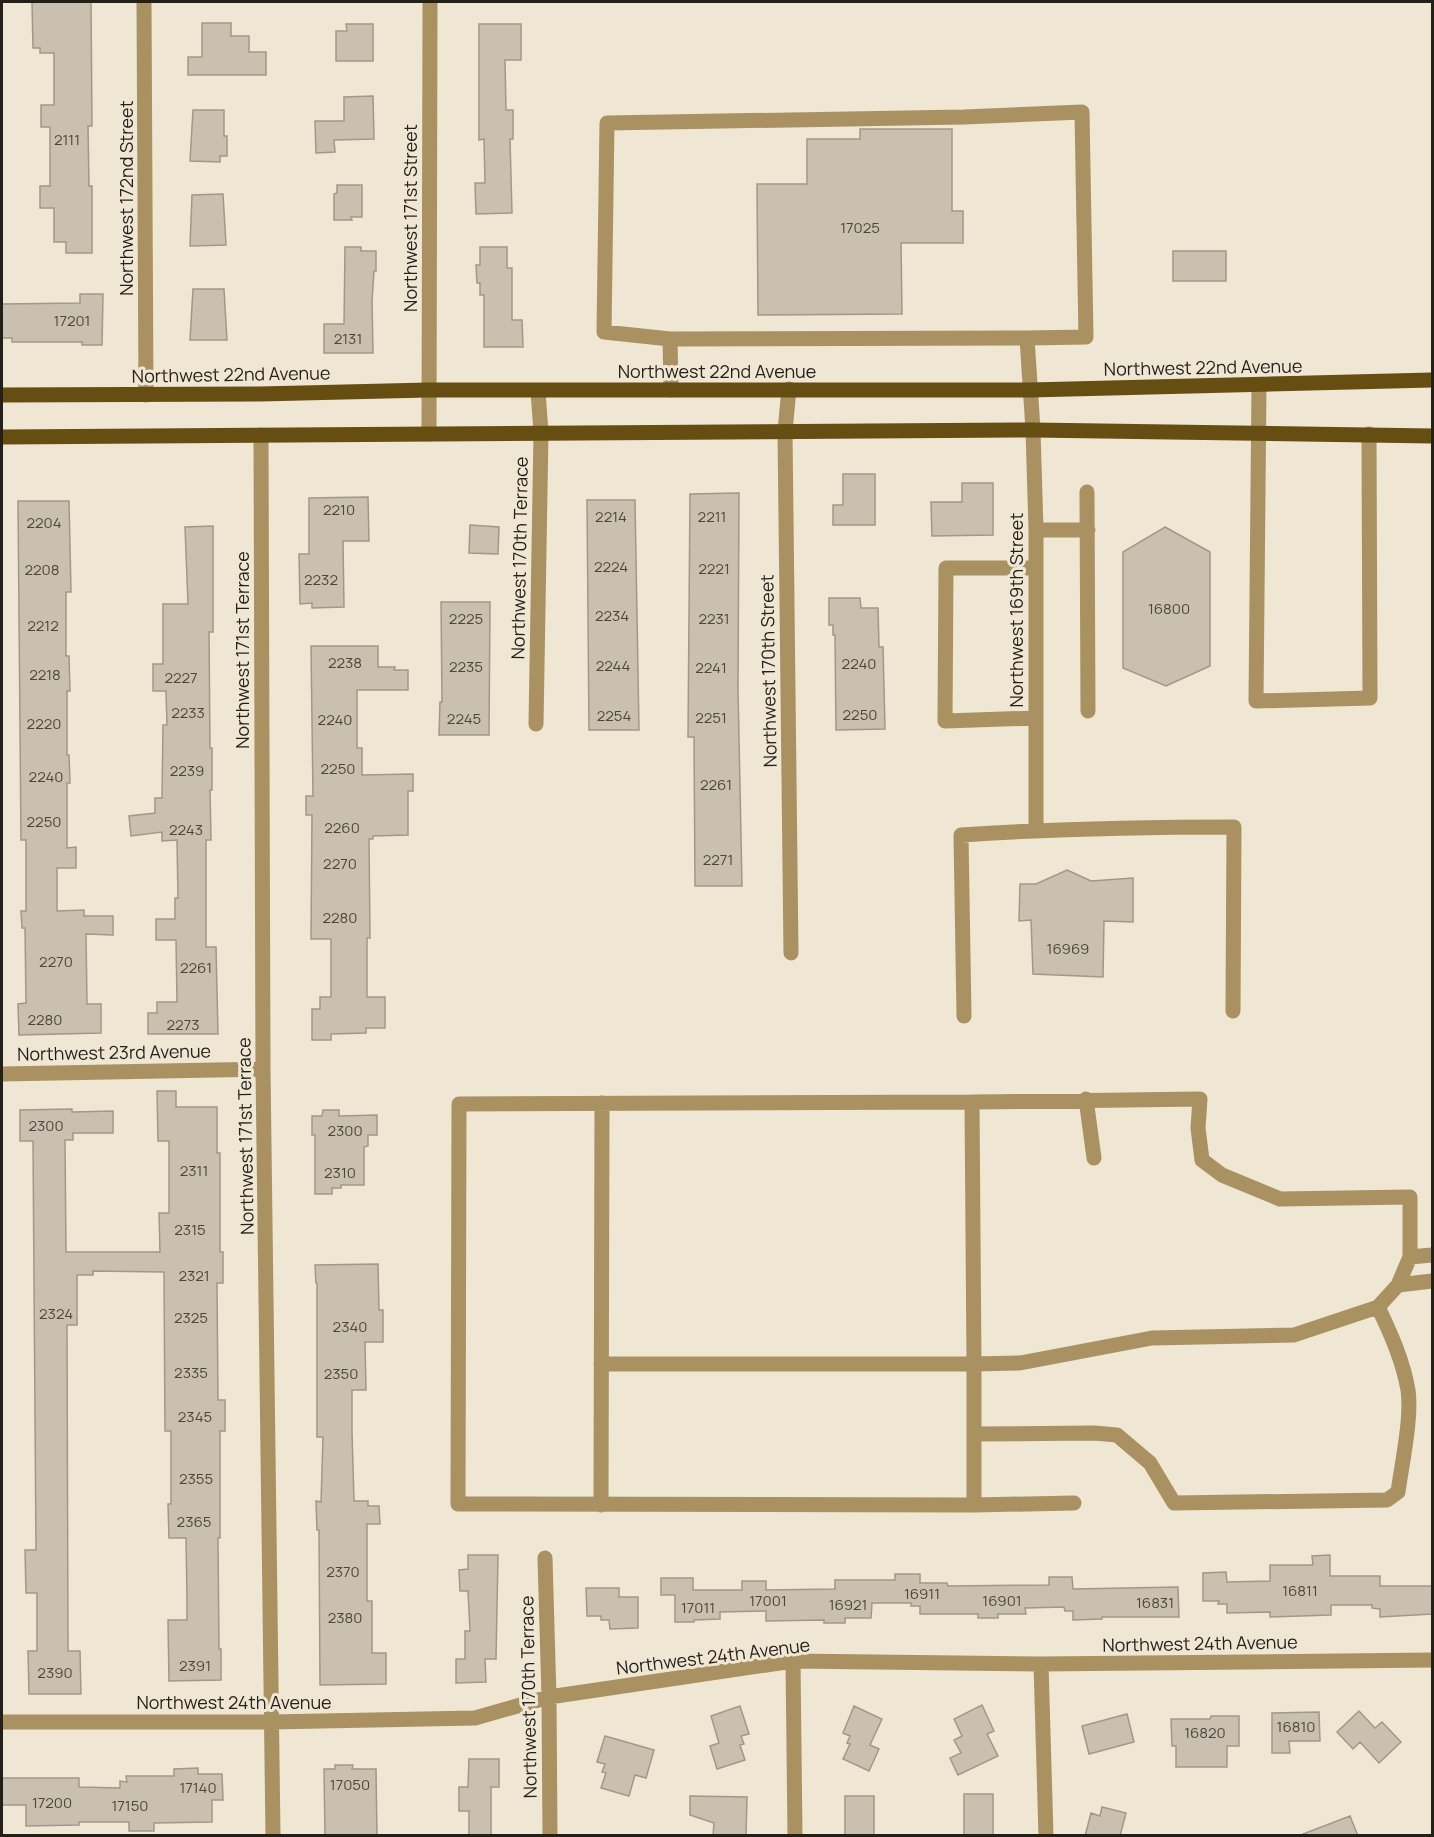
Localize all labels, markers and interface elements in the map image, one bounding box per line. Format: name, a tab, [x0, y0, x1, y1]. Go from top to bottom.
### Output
street label: Northwest 172nd Street	[114, 100, 138, 296]
street label: Northwest 171st Street	[398, 124, 422, 312]
house number: 2111	[54, 129, 80, 150]
house number: 17025	[840, 217, 880, 238]
house number: 17201	[54, 310, 90, 331]
house number: 2131	[334, 328, 362, 349]
street label: Northwest 22nd Avenue	[1103, 353, 1303, 381]
street label: Northwest 22nd Avenue	[618, 359, 816, 383]
street label: Northwest 22nd Avenue	[131, 360, 331, 388]
street label: Northwest 170th Terrace	[505, 456, 533, 660]
house number: 2210	[323, 499, 355, 520]
house number: 2214	[595, 506, 627, 527]
house number: 2211	[698, 506, 726, 527]
house number: 2204	[26, 512, 62, 533]
street label: Northwest 169th Street	[1004, 512, 1028, 708]
street label: Northwest 171st Terrace	[230, 551, 254, 749]
house number: 2224	[594, 556, 628, 577]
house number: 2221	[698, 558, 730, 579]
house number: 2208	[25, 559, 59, 580]
house number: 2232	[304, 569, 338, 590]
street label: Northwest 170th Street	[754, 574, 782, 768]
house number: 16800	[1148, 598, 1190, 619]
house number: 2234	[595, 605, 629, 626]
house number: 2225	[449, 608, 483, 629]
house number: 2231	[698, 608, 730, 629]
house number: 2212	[27, 615, 59, 636]
house number: 2238	[328, 652, 362, 673]
house number: 2240	[842, 653, 876, 674]
house number: 2244	[596, 655, 630, 676]
house number: 2235	[449, 656, 483, 677]
house number: 2241	[695, 657, 727, 678]
house number: 2218	[29, 664, 61, 685]
house number: 2227	[164, 667, 198, 688]
house number: 2233	[171, 702, 205, 723]
house number: 2250	[843, 704, 877, 725]
house number: 2254	[597, 705, 631, 726]
house number: 2251	[695, 707, 727, 728]
house number: 2245	[447, 708, 481, 729]
house number: 2240	[318, 709, 352, 730]
house number: 2220	[27, 713, 61, 734]
house number: 2250	[321, 758, 355, 779]
house number: 2239	[170, 760, 204, 781]
house number: 2240	[29, 766, 63, 787]
house number: 2261	[700, 774, 732, 795]
house number: 2250	[27, 811, 61, 832]
house number: 2260	[324, 817, 360, 838]
house number: 2243	[169, 819, 203, 840]
house number: 2271	[703, 849, 733, 870]
house number: 2270	[323, 853, 357, 874]
house number: 2280	[323, 907, 357, 928]
house number: 16969	[1047, 938, 1089, 959]
house number: 2270	[39, 951, 73, 972]
house number: 2261	[180, 957, 212, 978]
house number: 2280	[28, 1009, 62, 1030]
house number: 2273	[167, 1014, 199, 1035]
street label: Northwest 171st Terrace	[231, 1037, 259, 1235]
street label: Northwest 23rd Avenue	[17, 1038, 211, 1066]
house number: 2300	[28, 1115, 64, 1136]
house number: 2300	[327, 1120, 363, 1141]
house number: 2311	[180, 1160, 208, 1181]
house number: 2310	[324, 1162, 356, 1183]
house number: 2315	[174, 1219, 206, 1240]
house number: 2321	[178, 1265, 210, 1286]
house number: 2324	[39, 1303, 73, 1324]
house number: 2325	[174, 1307, 208, 1328]
house number: 2340	[333, 1316, 367, 1337]
house number: 2335	[174, 1362, 208, 1383]
house number: 2350	[324, 1363, 358, 1384]
house number: 2345	[178, 1406, 212, 1427]
house number: 2355	[179, 1468, 213, 1489]
house number: 2365	[177, 1511, 211, 1532]
house number: 2370	[326, 1561, 360, 1582]
house number: 16811	[1282, 1580, 1318, 1601]
house number: 16911	[904, 1583, 940, 1604]
house number: 17001	[749, 1590, 787, 1611]
house number: 16901	[982, 1590, 1022, 1611]
house number: 16831	[1136, 1592, 1174, 1613]
house number: 16921	[829, 1594, 867, 1615]
street label: Northwest 170th Terrace	[514, 1595, 542, 1799]
house number: 17011	[681, 1597, 715, 1618]
house number: 2380	[328, 1607, 362, 1628]
street label: Northwest 24th Avenue	[1102, 1629, 1298, 1657]
street label: Northwest 24th Avenue	[615, 1632, 811, 1680]
house number: 2391	[179, 1655, 211, 1676]
house number: 2390	[37, 1662, 73, 1683]
street label: Northwest 24th Avenue	[136, 1690, 332, 1714]
house number: 16810	[1277, 1716, 1315, 1737]
house number: 16820	[1184, 1722, 1226, 1743]
house number: 17050	[330, 1774, 370, 1795]
house number: 17140	[179, 1777, 217, 1798]
house number: 17200	[32, 1792, 72, 1813]
house number: 17150	[111, 1795, 149, 1816]

